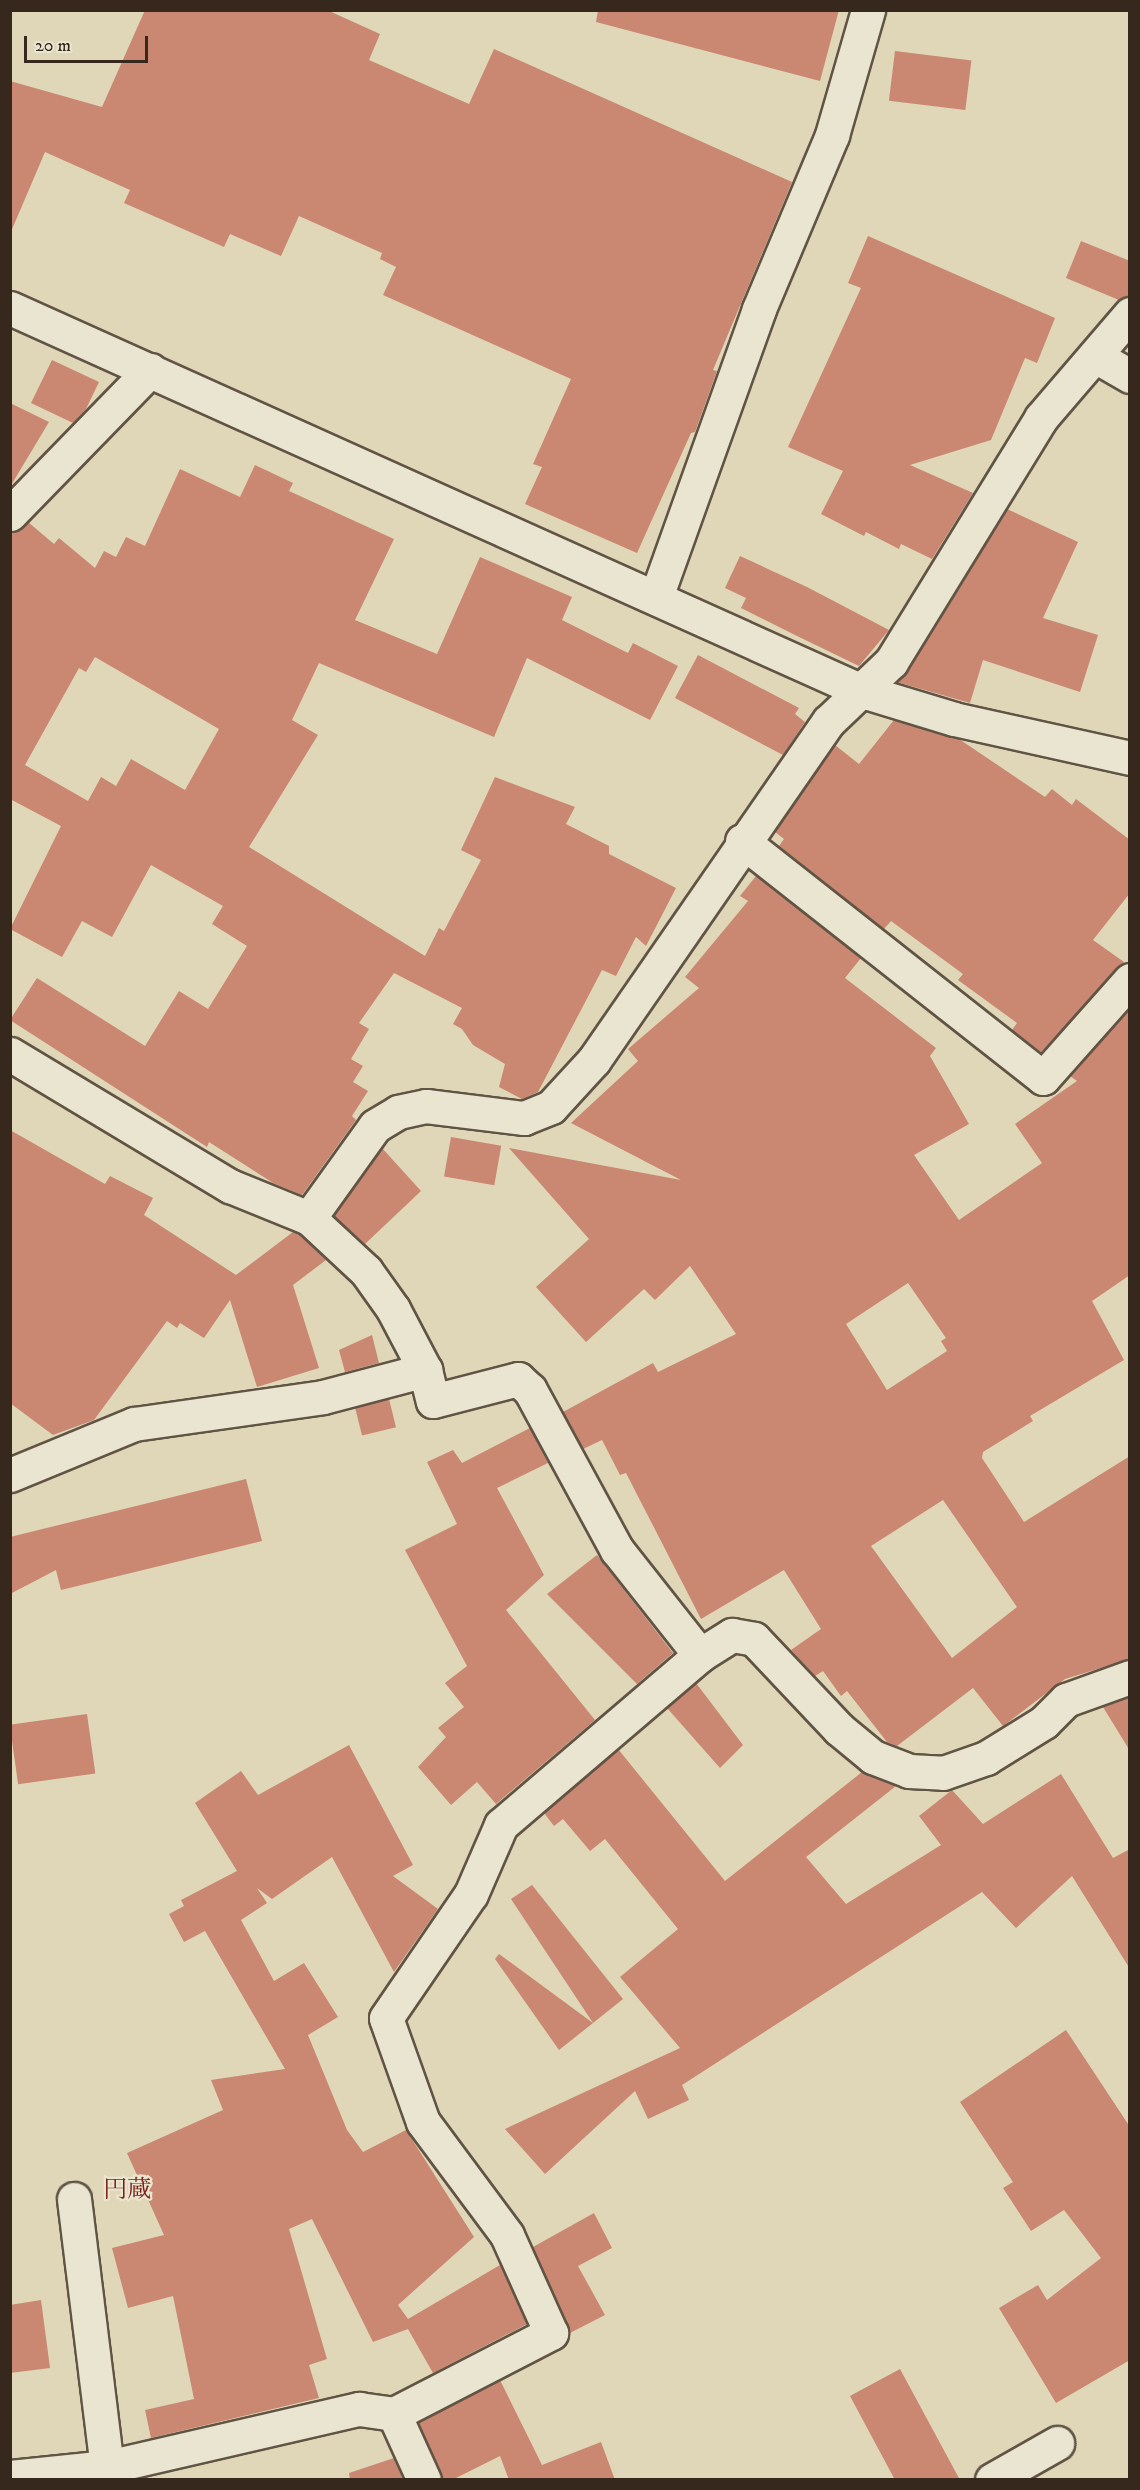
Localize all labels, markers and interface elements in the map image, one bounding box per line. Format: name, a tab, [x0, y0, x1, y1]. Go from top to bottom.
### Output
scale bar	[27, 24, 152, 62]
text: 20 m	[35, 35, 71, 57]
district label: 円蔵	[103, 2177, 151, 2205]

